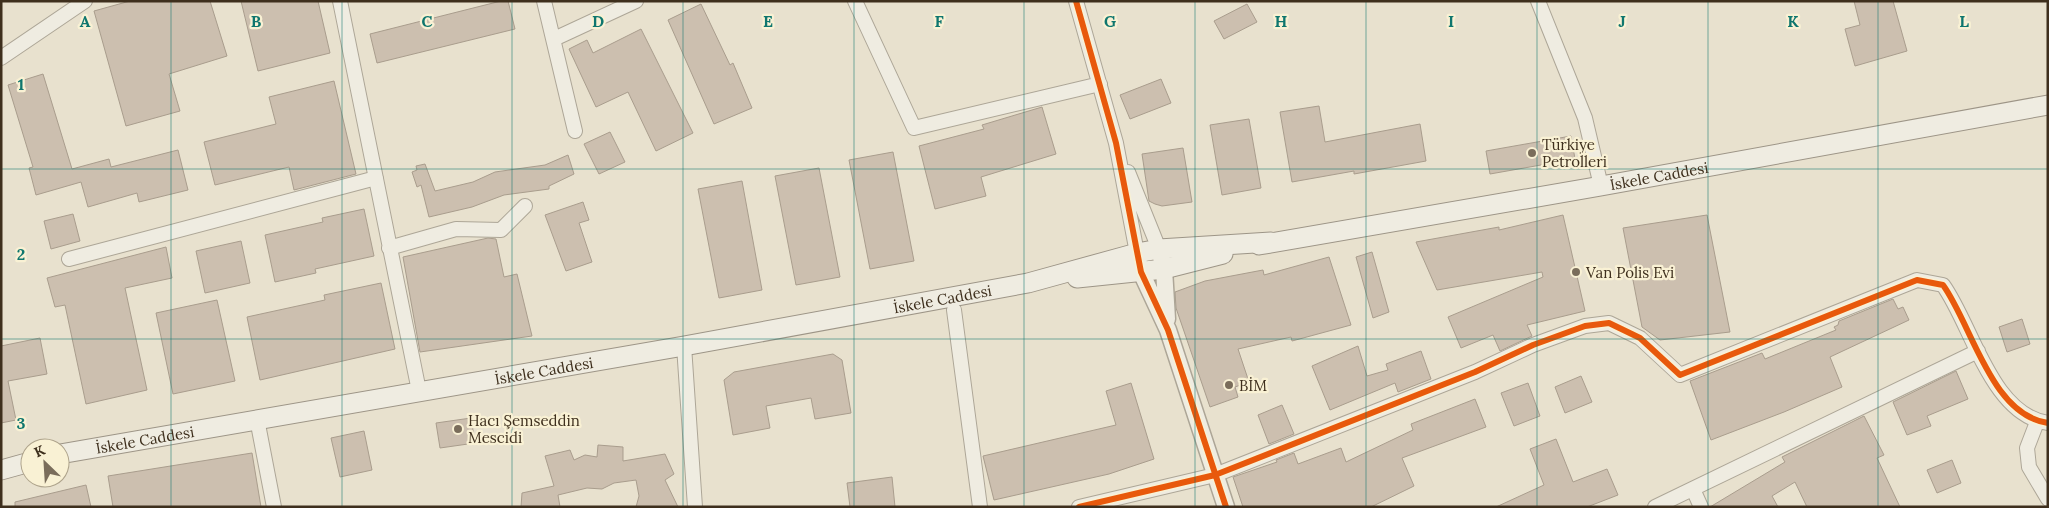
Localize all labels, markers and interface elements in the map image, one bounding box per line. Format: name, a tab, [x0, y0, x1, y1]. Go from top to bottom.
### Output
text: A	[80, 11, 91, 31]
text: B	[251, 11, 262, 31]
text: C	[421, 11, 433, 31]
text: D	[592, 11, 604, 31]
text: E	[763, 11, 773, 31]
text: F	[934, 11, 944, 31]
text: G	[1104, 11, 1116, 31]
text: H	[1275, 11, 1288, 31]
text: I	[1448, 11, 1454, 31]
text: J	[1618, 11, 1626, 31]
text: K	[1787, 11, 1799, 31]
text: L	[1959, 11, 1969, 31]
text: 1	[18, 74, 24, 94]
place label: Türkiye Petrolleri	[1542, 135, 1607, 171]
marker: Türkiye Petrolleri	[1526, 147, 1538, 159]
street label: İskele Caddesi	[1608, 157, 1710, 194]
text: 2	[17, 244, 25, 264]
place label: Van Polis Evi	[1585, 263, 1674, 282]
marker: Van Polis Evi	[1570, 266, 1582, 278]
street label: İskele Caddesi	[892, 280, 993, 317]
street label: İskele Caddesi	[493, 352, 595, 388]
place label: BİM	[1239, 376, 1267, 395]
marker: BİM	[1223, 379, 1235, 391]
place label: Hacı Şemseddin Mescidi	[468, 411, 580, 447]
text: 3	[17, 413, 26, 433]
street label: İskele Caddesi	[94, 421, 195, 457]
marker: Hacı Şemseddin Mescidi	[452, 423, 464, 435]
north arrow	[20, 438, 70, 488]
text: K	[31, 441, 48, 461]

